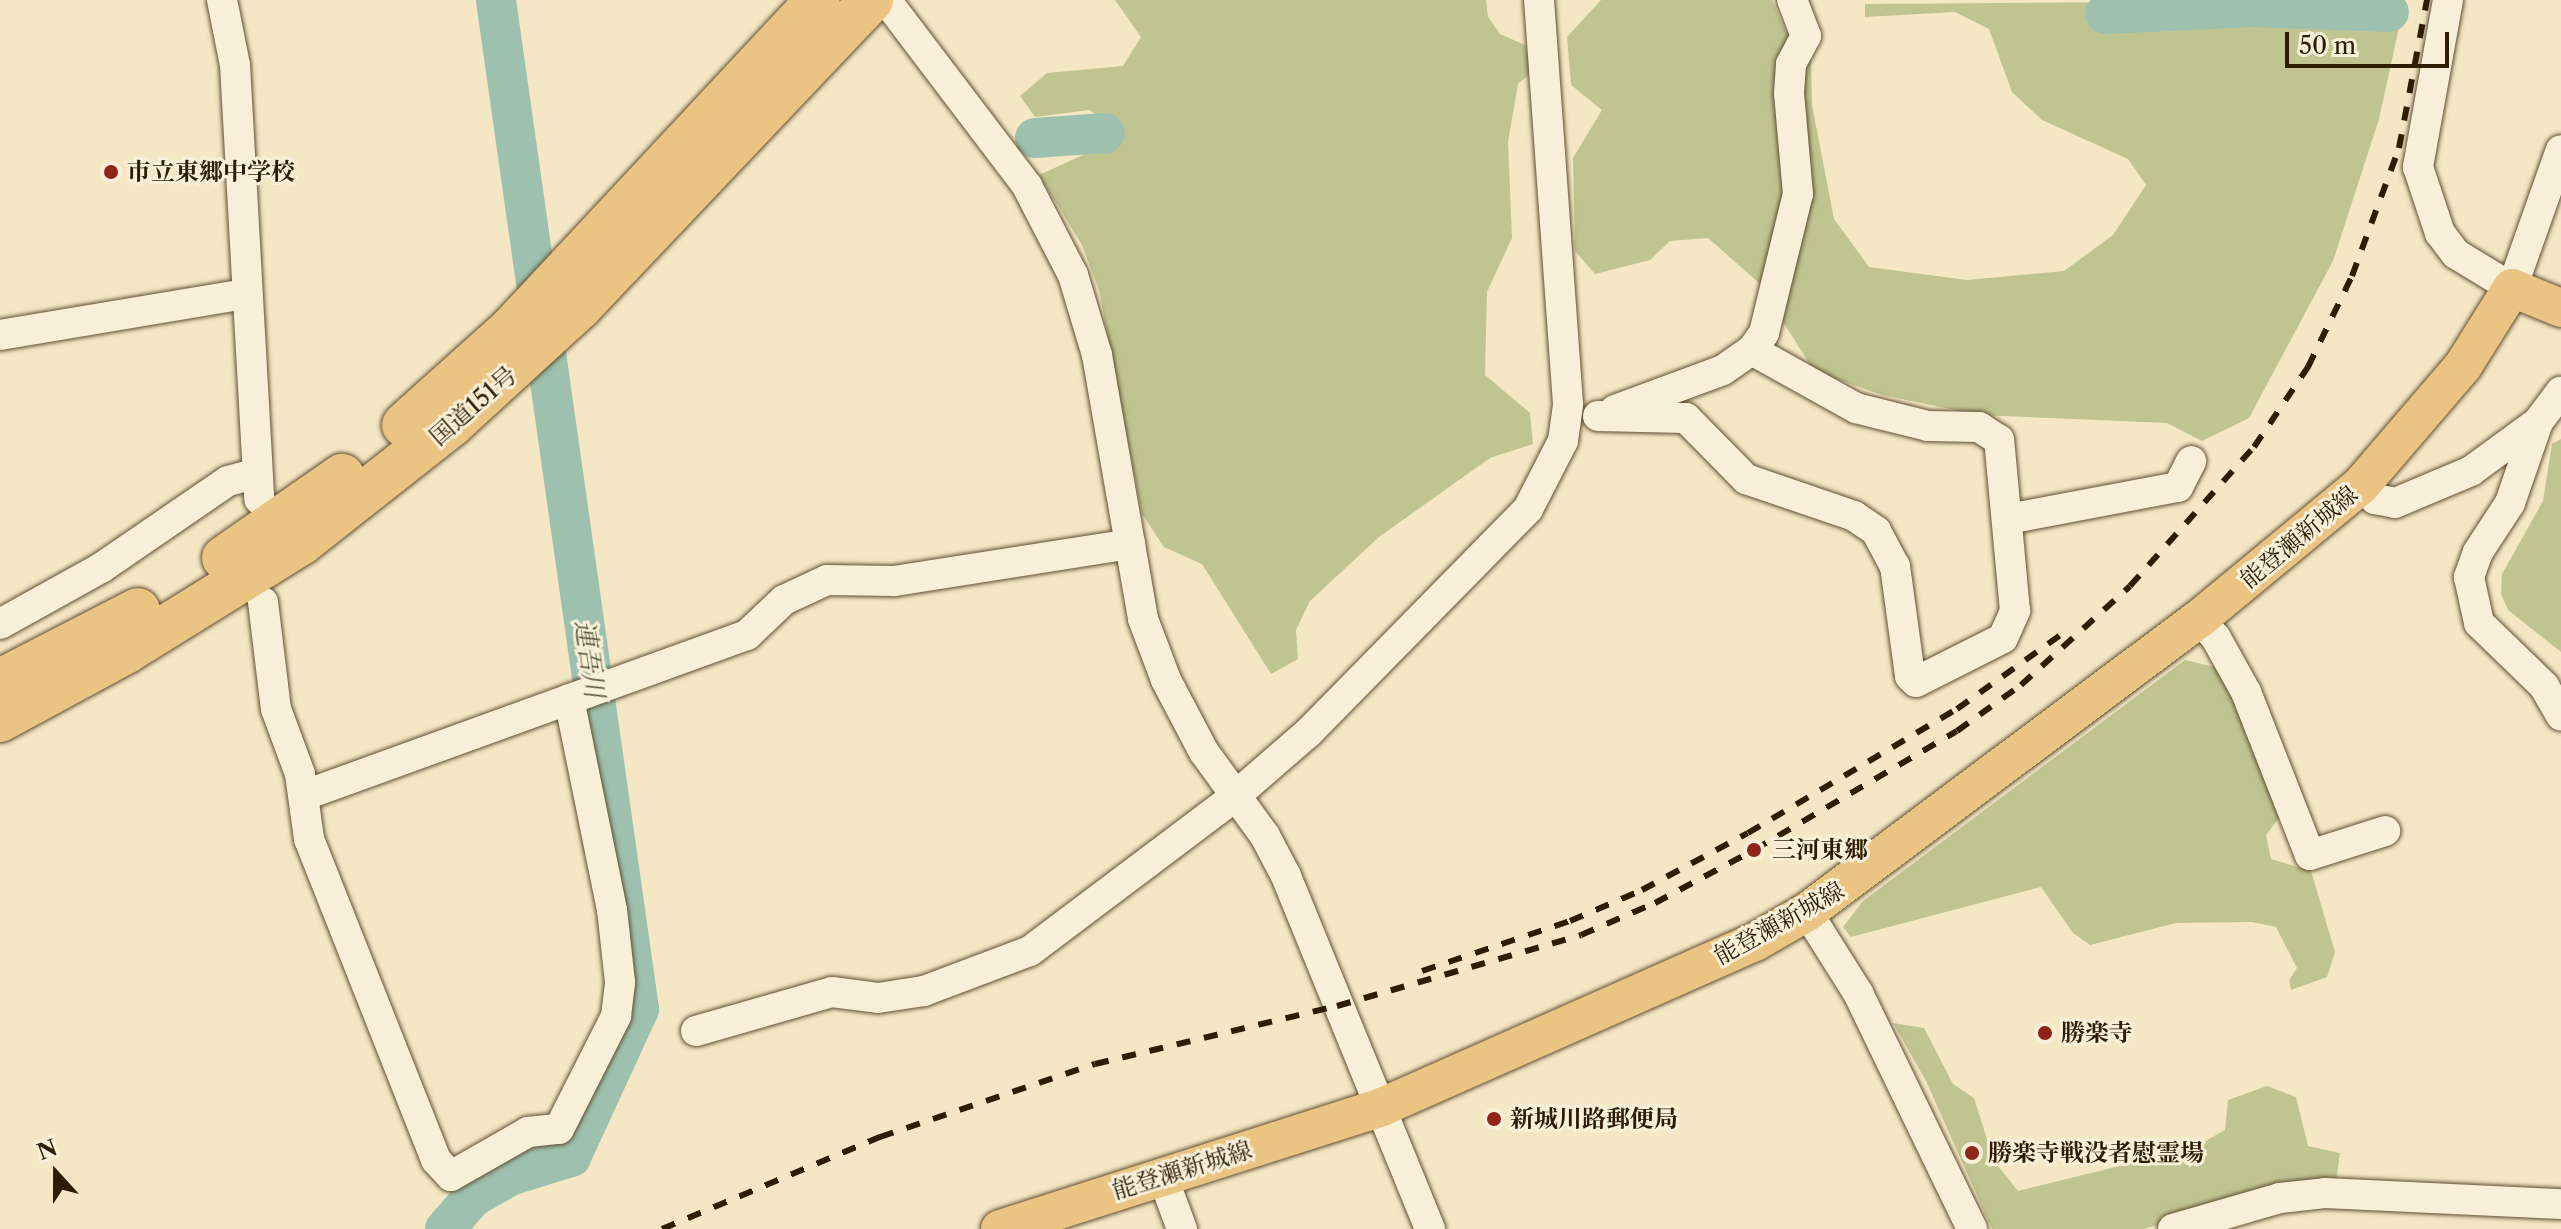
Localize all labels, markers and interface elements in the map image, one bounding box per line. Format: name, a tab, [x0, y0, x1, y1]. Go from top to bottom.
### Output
scale bar	[2289, 16, 2453, 66]
text: 50 m	[2299, 31, 2356, 60]
place label: 市立東郷中学校	[127, 158, 295, 186]
marker: 市立東郷中学校	[102, 163, 120, 181]
street label: 国道151号	[424, 361, 522, 451]
street label: 能登瀬新城線	[2235, 480, 2363, 594]
water label: 連吾川	[568, 618, 610, 700]
place label: 三河東郷	[1772, 836, 1868, 864]
marker: 三河東郷	[1743, 839, 1765, 861]
street label: 能登瀬新城線	[1709, 875, 1849, 971]
place label: 勝楽寺	[2061, 1019, 2133, 1047]
marker: 勝楽寺	[2036, 1024, 2054, 1042]
place label: 新城川路郵便局	[1510, 1105, 1678, 1133]
marker: 新城川路郵便局	[1485, 1110, 1503, 1128]
north arrow	[16, 1133, 96, 1213]
text: N	[33, 1134, 61, 1166]
street label: 能登瀬新城線	[1109, 1135, 1255, 1205]
place label: 勝楽寺戦没者慰霊場	[1988, 1139, 2204, 1167]
marker: 勝楽寺戦没者慰霊場	[1963, 1144, 1981, 1162]

